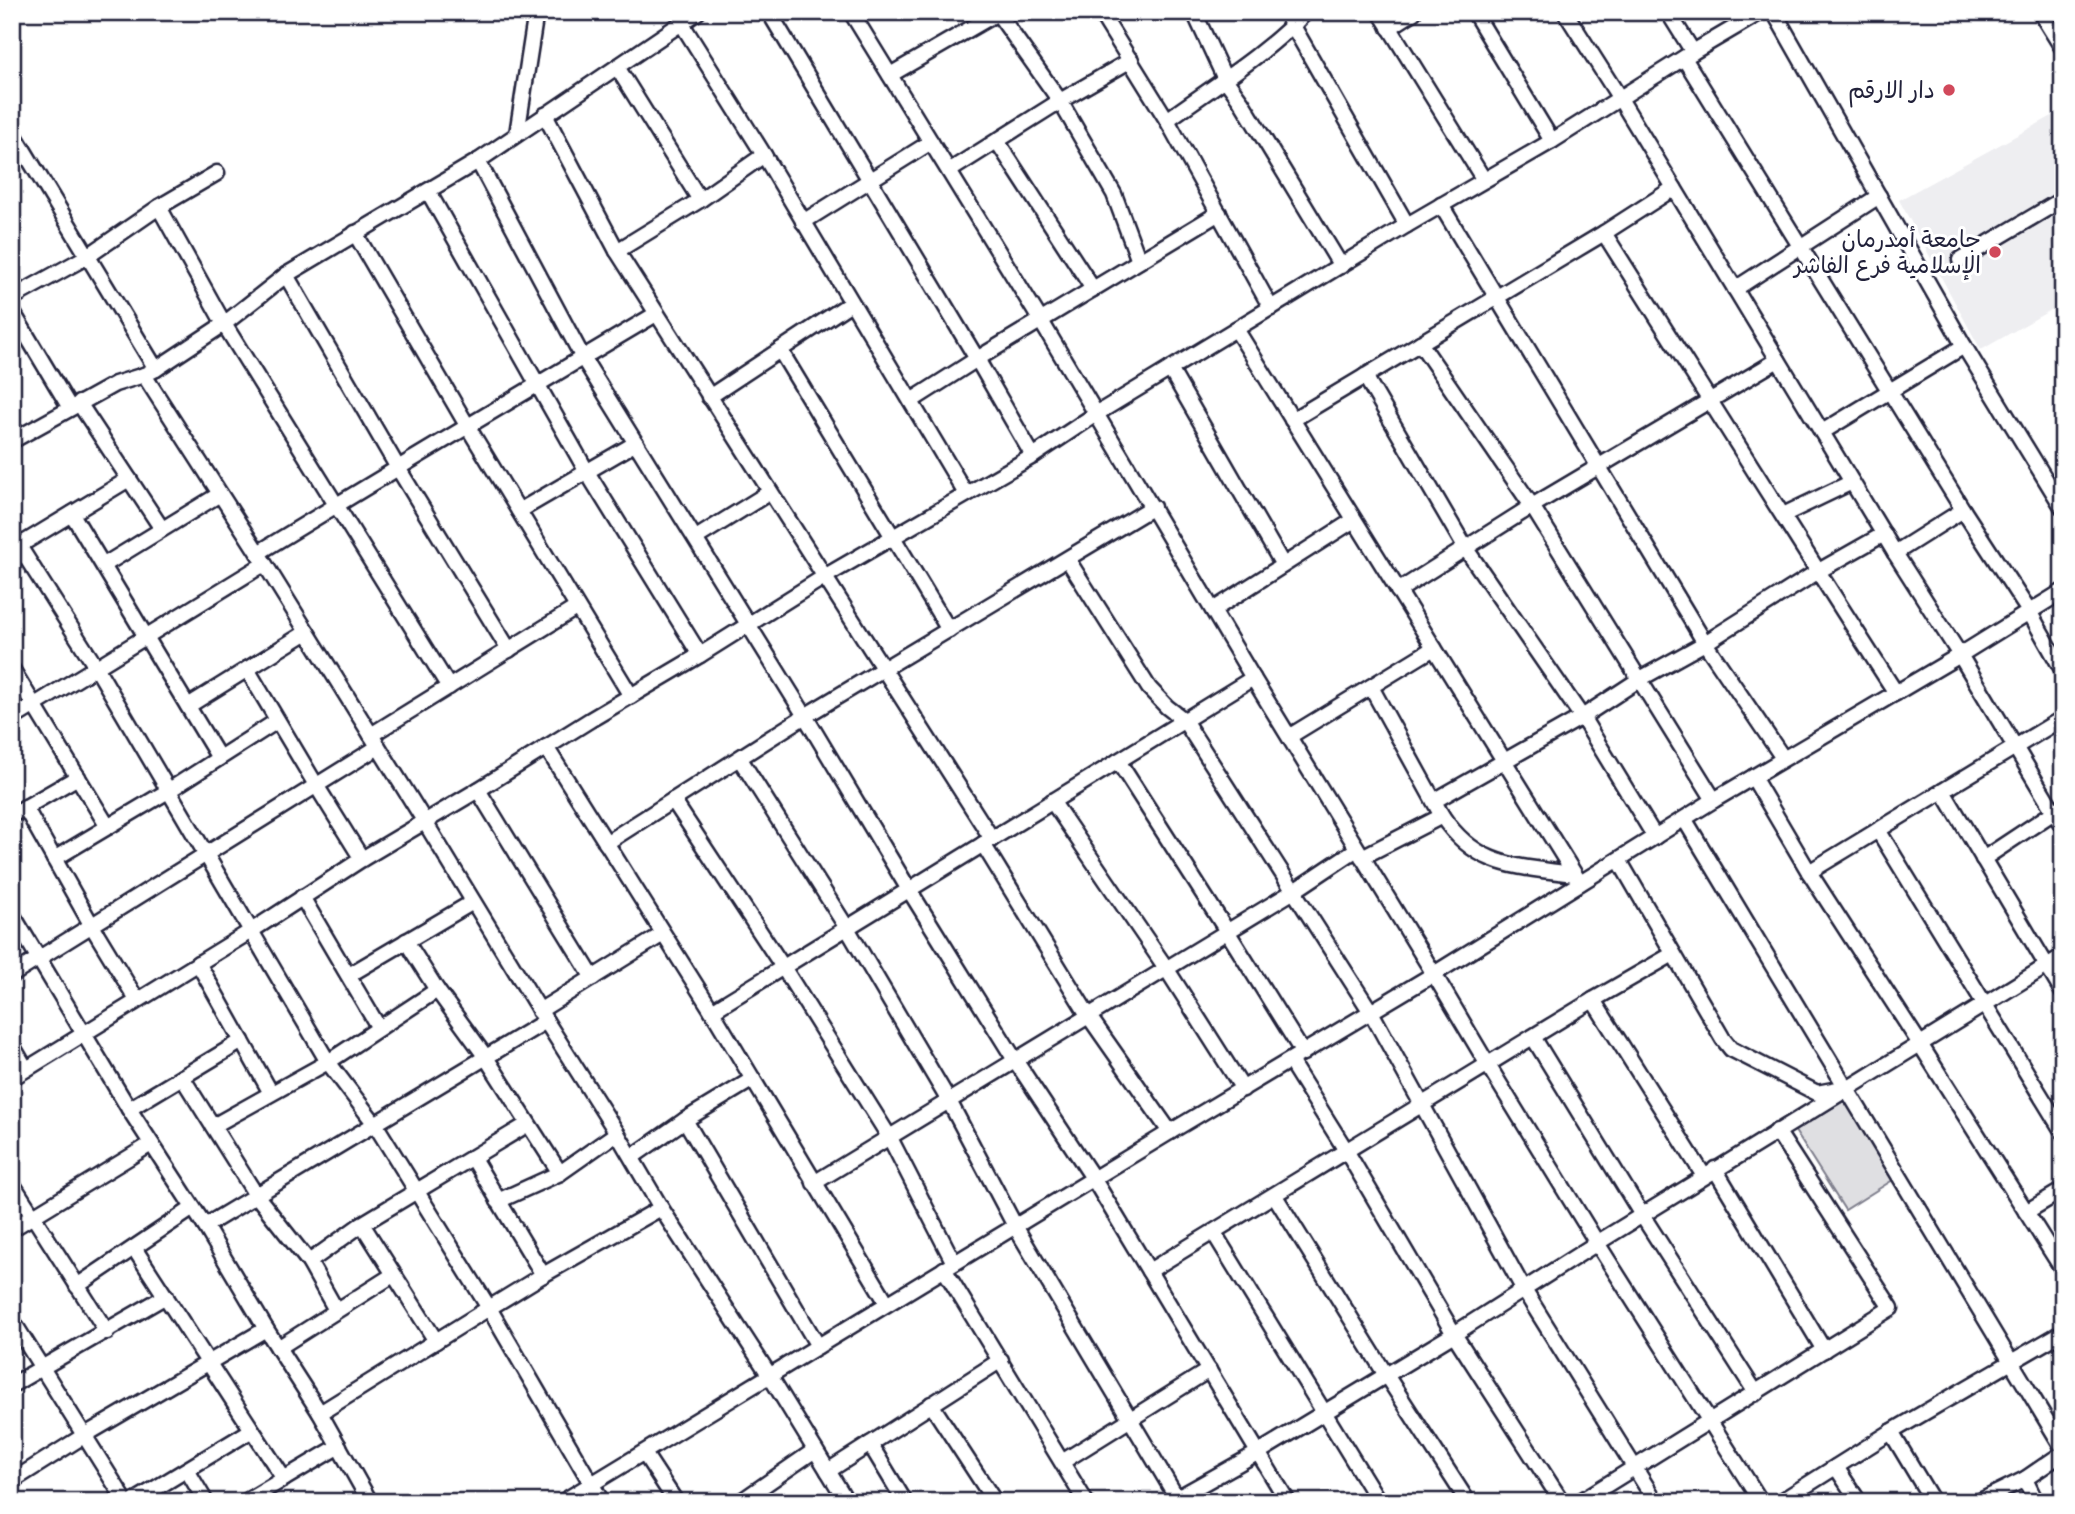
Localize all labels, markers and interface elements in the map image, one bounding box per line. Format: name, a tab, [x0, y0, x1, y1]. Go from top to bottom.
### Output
place label: دار الارقم	[1848, 70, 1935, 111]
marker: دار الارقم	[1941, 82, 1957, 98]
place label: جامعة أمدرمان الإسلامية فرع الفاشر	[1792, 219, 1981, 286]
marker: جامعة أمدرمان الإسلامية فرع الفاشر	[1987, 244, 2003, 260]

